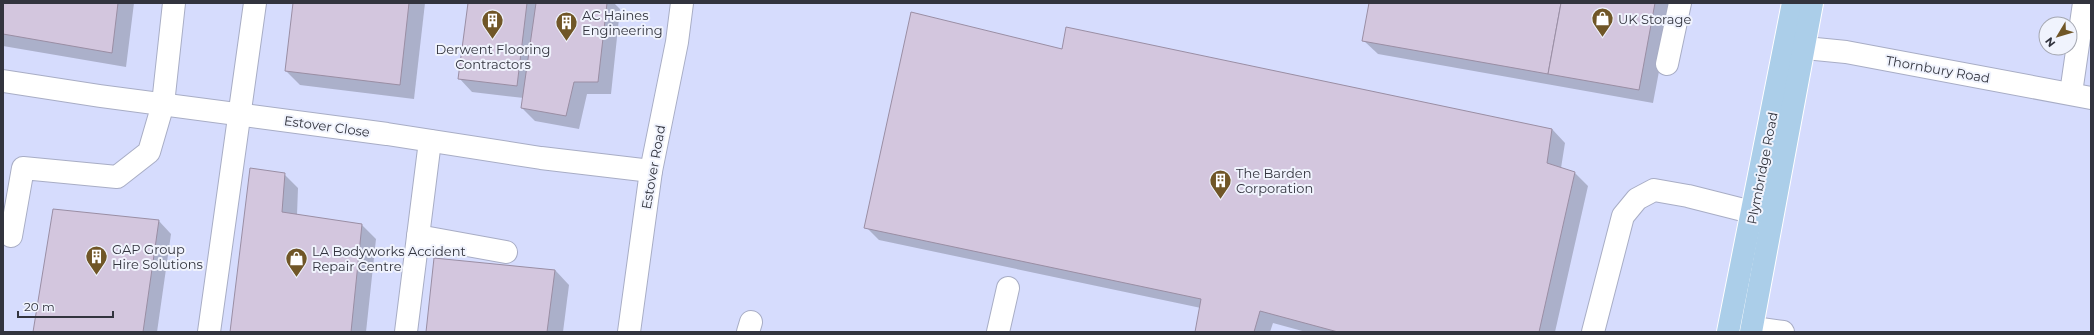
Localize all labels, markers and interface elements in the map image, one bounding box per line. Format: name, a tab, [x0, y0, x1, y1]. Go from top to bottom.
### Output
shop icon: UK Storage	[1589, 6, 1615, 39]
place label: AC Haines Engineering	[582, 7, 663, 38]
building icon: Derwent Flooring Contractors	[480, 8, 506, 41]
building icon: AC Haines Engineering	[553, 9, 579, 42]
place label: UK Storage	[1618, 11, 1691, 27]
north arrow	[2038, 16, 2078, 56]
text: N	[2042, 34, 2058, 50]
place label: Derwent Flooring Contractors	[436, 41, 550, 72]
street label: Thornbury Road	[1885, 52, 1991, 86]
street label: Plymbridge Road	[1743, 111, 1781, 225]
street label: Estover Close	[283, 112, 371, 140]
street label: Estover Road	[638, 124, 668, 210]
place label: The Barden Corporation	[1236, 165, 1313, 196]
building icon: The Barden Corporation	[1207, 167, 1233, 200]
place label: GAP Group Hire Solutions	[112, 241, 203, 272]
building icon: GAP Group Hire Solutions	[83, 243, 109, 276]
place label: LA Bodyworks Accident Repair Centre	[312, 243, 466, 274]
shop icon: LA Bodyworks Accident Repair Centre	[284, 245, 310, 278]
scale bar	[18, 293, 113, 319]
text: 20 m	[24, 299, 55, 314]

